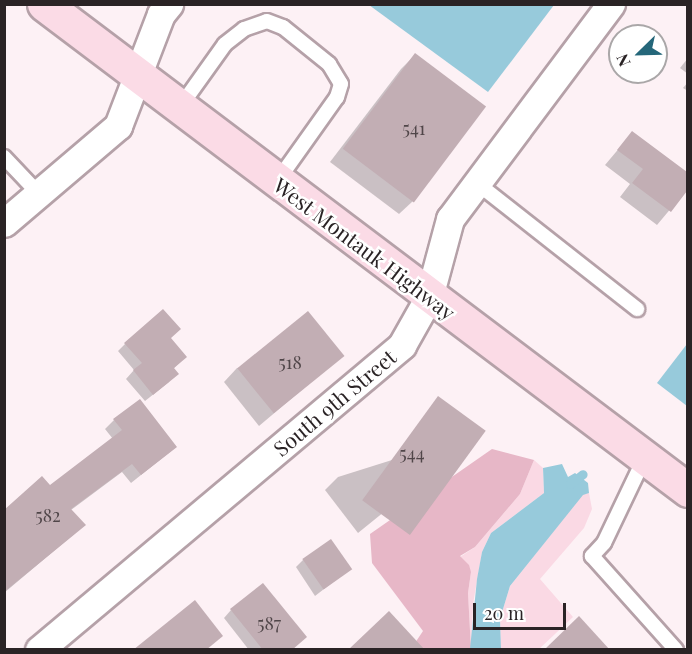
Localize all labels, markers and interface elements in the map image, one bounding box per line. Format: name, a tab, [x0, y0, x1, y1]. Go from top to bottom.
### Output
north arrow	[608, 24, 668, 84]
text: N	[611, 51, 635, 70]
house number: 541	[402, 117, 426, 139]
street label: West Montauk Highway	[269, 171, 461, 325]
street label: South 9th Street	[268, 343, 400, 461]
house number: 518	[278, 351, 302, 373]
house number: 544	[399, 442, 425, 464]
house number: 582	[35, 504, 61, 526]
scale bar	[476, 591, 569, 629]
text: 20 m	[484, 601, 524, 625]
house number: 587	[257, 612, 281, 634]

